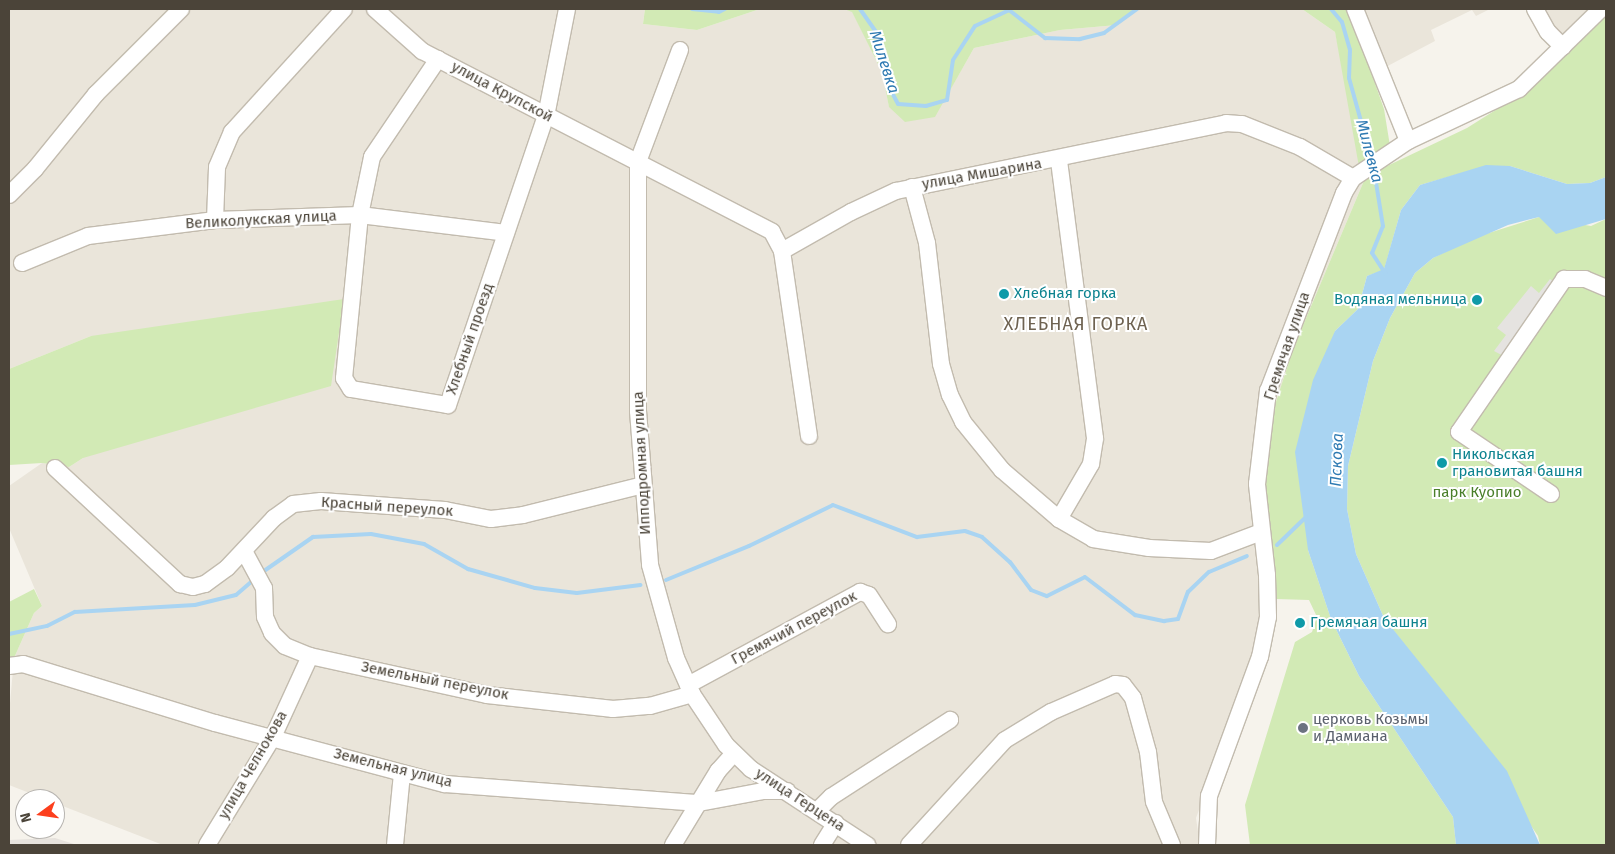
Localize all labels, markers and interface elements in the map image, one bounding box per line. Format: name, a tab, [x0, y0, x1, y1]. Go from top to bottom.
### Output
water label: Милевка	[865, 28, 903, 96]
street label: улица Крупской	[448, 58, 556, 126]
water label: Милевка	[1351, 117, 1387, 185]
street label: улица Мишарина	[921, 155, 1043, 193]
street label: Великолукская улица	[185, 207, 337, 233]
street label: Хлебный проезд	[443, 281, 497, 397]
place label: Хлебная горка	[1014, 285, 1116, 303]
marker: Хлебная горка	[998, 288, 1010, 300]
street label: Гремячая улица	[1260, 289, 1314, 403]
place label: Водяная мельница	[1334, 291, 1467, 309]
marker: Водяная мельница	[1471, 294, 1483, 306]
district label: ХЛЕБНАЯ ГОРКА	[1002, 313, 1150, 335]
street label: Ипподромная улица	[629, 391, 655, 535]
water label: Пскова	[1326, 433, 1348, 487]
place label: Никольская грановитая башня	[1452, 445, 1583, 480]
marker: Никольская грановитая башня	[1436, 457, 1448, 469]
park label: парк Куопио	[1432, 484, 1522, 502]
street label: Красный переулок	[320, 493, 454, 521]
street label: Гремячий переулок	[728, 587, 860, 669]
place label: Гремячая башня	[1310, 614, 1428, 632]
marker: Гремячая башня	[1294, 617, 1306, 629]
street label: Земельный переулок	[360, 658, 510, 704]
street label: улица Челнокова	[215, 708, 291, 822]
place label: церковь Козьмы и Дамиана	[1313, 710, 1429, 745]
marker: церковь Козьмы и Дамиана	[1297, 722, 1309, 734]
street label: Земельная улица	[332, 745, 454, 791]
street label: улица Герцена	[752, 764, 848, 836]
north arrow	[15, 789, 65, 839]
text: N	[17, 811, 35, 824]

